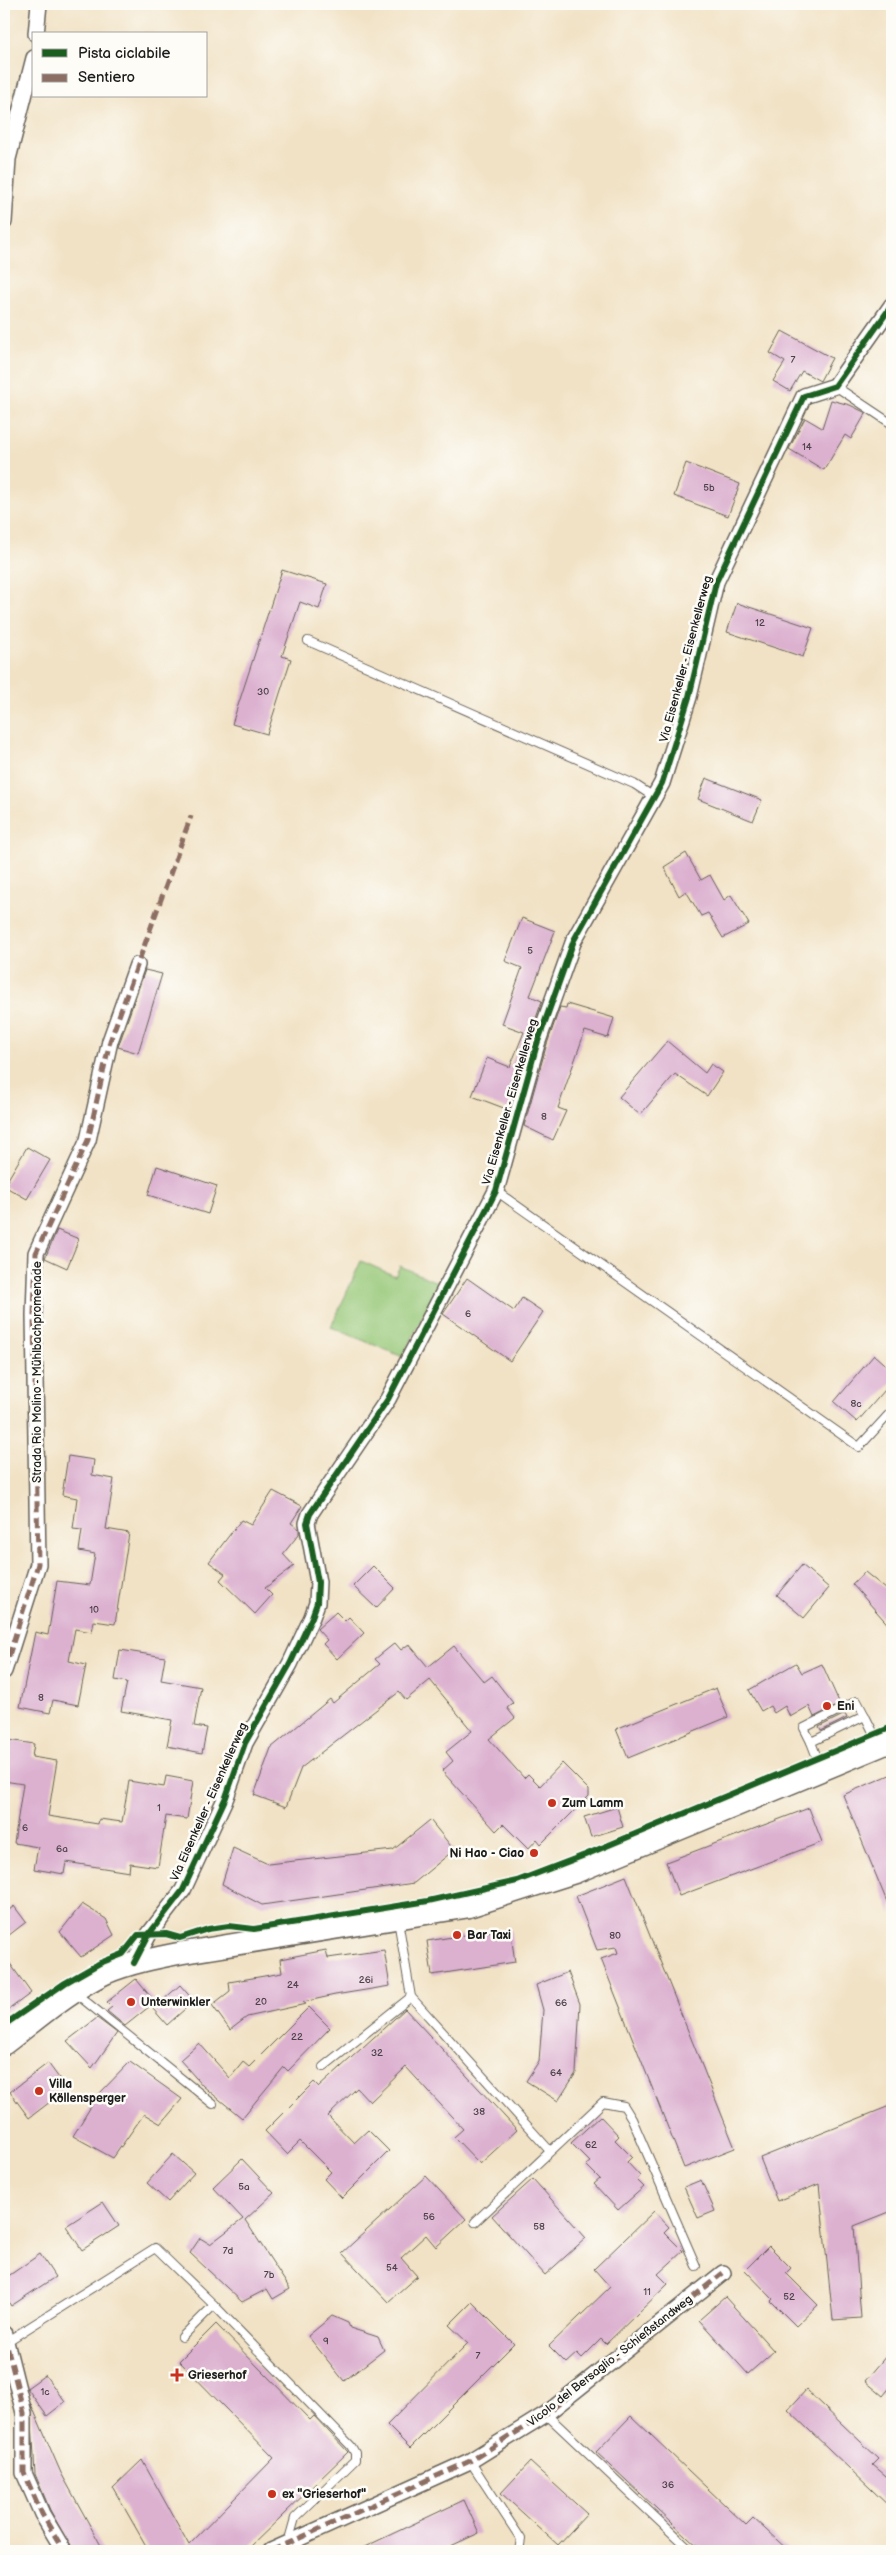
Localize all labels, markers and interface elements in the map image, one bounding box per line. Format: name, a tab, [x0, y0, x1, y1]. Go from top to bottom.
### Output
legend	[32, 32, 208, 98]
text: Pista ciclabile	[78, 44, 170, 63]
text: Sentiero	[78, 68, 135, 87]
house number: 7	[791, 354, 796, 366]
house number: 14	[802, 441, 812, 453]
house number: 5b	[703, 482, 715, 494]
street label: Via Eisenkeller - Eisenkellerweg	[656, 574, 716, 744]
house number: 12	[755, 617, 765, 629]
house number: 30	[257, 686, 269, 698]
house number: 5	[527, 945, 533, 957]
street label: Via Eisenkeller - Eisenkellerweg	[479, 1017, 541, 1187]
house number: 8	[541, 1111, 547, 1123]
street label: Strada Rio Molino - Mühlbachpromenade	[30, 1261, 45, 1483]
house number: 6	[465, 1308, 471, 1320]
house number: 8c	[850, 1398, 862, 1410]
house number: 10	[89, 1604, 99, 1616]
house number: 8	[38, 1692, 44, 1704]
place label: Eni	[837, 1699, 854, 1714]
marker: Eni	[821, 1700, 833, 1712]
street label: Via Eisenkeller - Eisenkellerweg	[167, 1720, 251, 1884]
place label: Zum Lamm	[562, 1796, 624, 1811]
marker: Zum Lamm	[546, 1797, 558, 1809]
house number: 1	[157, 1802, 161, 1814]
house number: 6	[22, 1822, 28, 1834]
house number: 6a	[56, 1843, 68, 1855]
place label: Ni Hao - Ciao	[450, 1846, 524, 1861]
marker: Ni Hao - Ciao	[528, 1847, 540, 1859]
place label: Bar Taxi	[467, 1928, 511, 1943]
marker: Bar Taxi	[451, 1929, 463, 1941]
house number: 80	[609, 1930, 621, 1942]
house number: 26i	[359, 1974, 373, 1986]
house number: 24	[287, 1979, 299, 1991]
place label: Unterwinkler	[141, 1995, 210, 2010]
marker: Unterwinkler	[125, 1996, 137, 2008]
house number: 20	[255, 1996, 267, 2008]
house number: 66	[555, 1997, 567, 2009]
house number: 22	[291, 2031, 303, 2043]
house number: 32	[371, 2047, 383, 2059]
house number: 64	[550, 2067, 562, 2079]
place label: Villa Köllensperger	[49, 2077, 126, 2106]
marker: Villa Köllensperger	[33, 2085, 45, 2097]
house number: 38	[473, 2106, 485, 2118]
house number: 62	[585, 2139, 597, 2151]
house number: 5a	[238, 2181, 250, 2193]
house number: 56	[423, 2211, 435, 2223]
house number: 58	[533, 2221, 545, 2233]
house number: 7d	[223, 2245, 234, 2257]
house number: 54	[386, 2262, 398, 2274]
house number: 7b	[264, 2269, 275, 2281]
house number: 11	[643, 2286, 651, 2298]
house number: 52	[783, 2291, 795, 2303]
street label: Vicolo del Bersaglio - Schießstandweg	[524, 2292, 696, 2430]
house number: 9	[323, 2335, 329, 2347]
house number: 7	[476, 2350, 481, 2362]
marker: Grieserhof	[170, 2368, 184, 2382]
place label: Grieserhof	[188, 2368, 247, 2383]
house number: 1c	[40, 2386, 50, 2398]
house number: 36	[662, 2479, 674, 2491]
place label: ex "Grieserhof"	[282, 2487, 366, 2502]
marker: ex "Grieserhof"	[266, 2488, 278, 2500]

